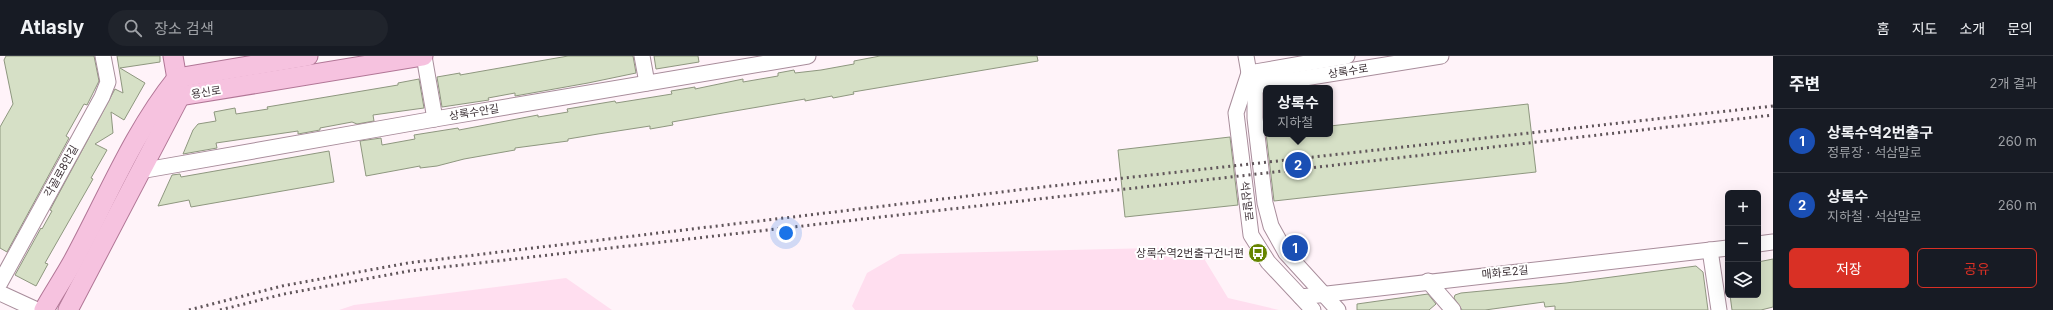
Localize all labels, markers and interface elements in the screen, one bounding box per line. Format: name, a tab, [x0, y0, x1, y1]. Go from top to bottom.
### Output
search box	[108, 10, 388, 46]
text: Atlasly	[20, 16, 84, 39]
icon: search	[122, 17, 144, 39]
text: 장소 검색	[154, 19, 214, 38]
text: 홈	[1877, 20, 1890, 37]
text: 지도	[1912, 20, 1937, 37]
text: 소개	[1959, 20, 1985, 37]
text: 문의	[2007, 20, 2033, 37]
street label: 상록수로	[1327, 61, 1369, 81]
text: 주변	[1789, 74, 1820, 94]
text: 2개 결과	[1990, 75, 2037, 91]
street label: 용신로	[190, 83, 222, 101]
popup	[1263, 85, 1333, 137]
text: 상록수	[1277, 93, 1319, 112]
street label: 상록수안길	[448, 101, 500, 123]
text: 지하철	[1277, 114, 1313, 130]
text: 상록수역2번출구	[1827, 123, 1933, 142]
text: 1	[1799, 133, 1805, 149]
text: 260 m	[1998, 133, 2037, 149]
street label: 각골로8안길	[41, 143, 81, 199]
text: 정류장 · 석삼말로	[1827, 144, 1922, 160]
pin: 2	[1285, 150, 1311, 180]
street label: 석삼말로	[1238, 180, 1256, 222]
text: 상록수	[1827, 187, 1868, 206]
map controls	[1725, 190, 1761, 298]
button: +	[1725, 190, 1761, 226]
text: 2	[1798, 197, 1806, 213]
text: 260 m	[1998, 197, 2037, 213]
text: 지하철 · 석삼말로	[1827, 208, 1922, 224]
your location	[776, 223, 796, 243]
button: −	[1725, 226, 1761, 262]
pin: 1	[1282, 233, 1308, 263]
bus stop icon: 상록수역2번출구건너편	[1247, 242, 1269, 264]
place label: 상록수역2번출구건너편	[1136, 246, 1244, 260]
button: 저장	[1789, 248, 1909, 288]
button: 공유	[1917, 248, 2037, 288]
button: layers	[1725, 262, 1761, 298]
street label: 매화로2길	[1481, 263, 1529, 281]

